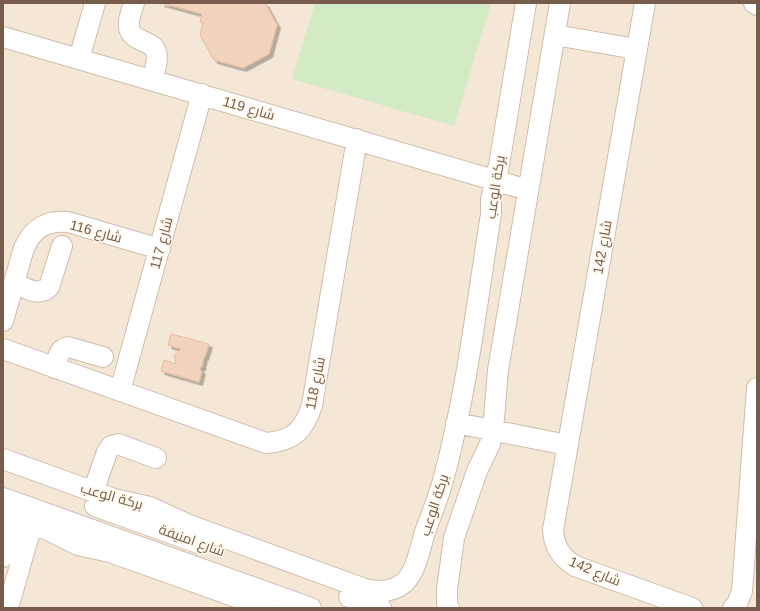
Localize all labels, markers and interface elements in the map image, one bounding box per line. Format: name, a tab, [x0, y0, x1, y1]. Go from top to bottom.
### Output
street label: شارع 119	[221, 93, 277, 124]
street label: بركة الوعب	[482, 154, 508, 220]
street label: شارع 117	[146, 215, 177, 271]
street label: شارع 116	[68, 216, 124, 247]
street label: شارع 142	[589, 219, 616, 275]
street label: شارع 118	[302, 355, 329, 411]
street label: بركة الوعب	[416, 472, 452, 538]
street label: بركة الوعب	[79, 479, 145, 513]
street label: شارع امنيفة	[156, 521, 227, 560]
street label: شارع 142	[566, 553, 623, 590]

